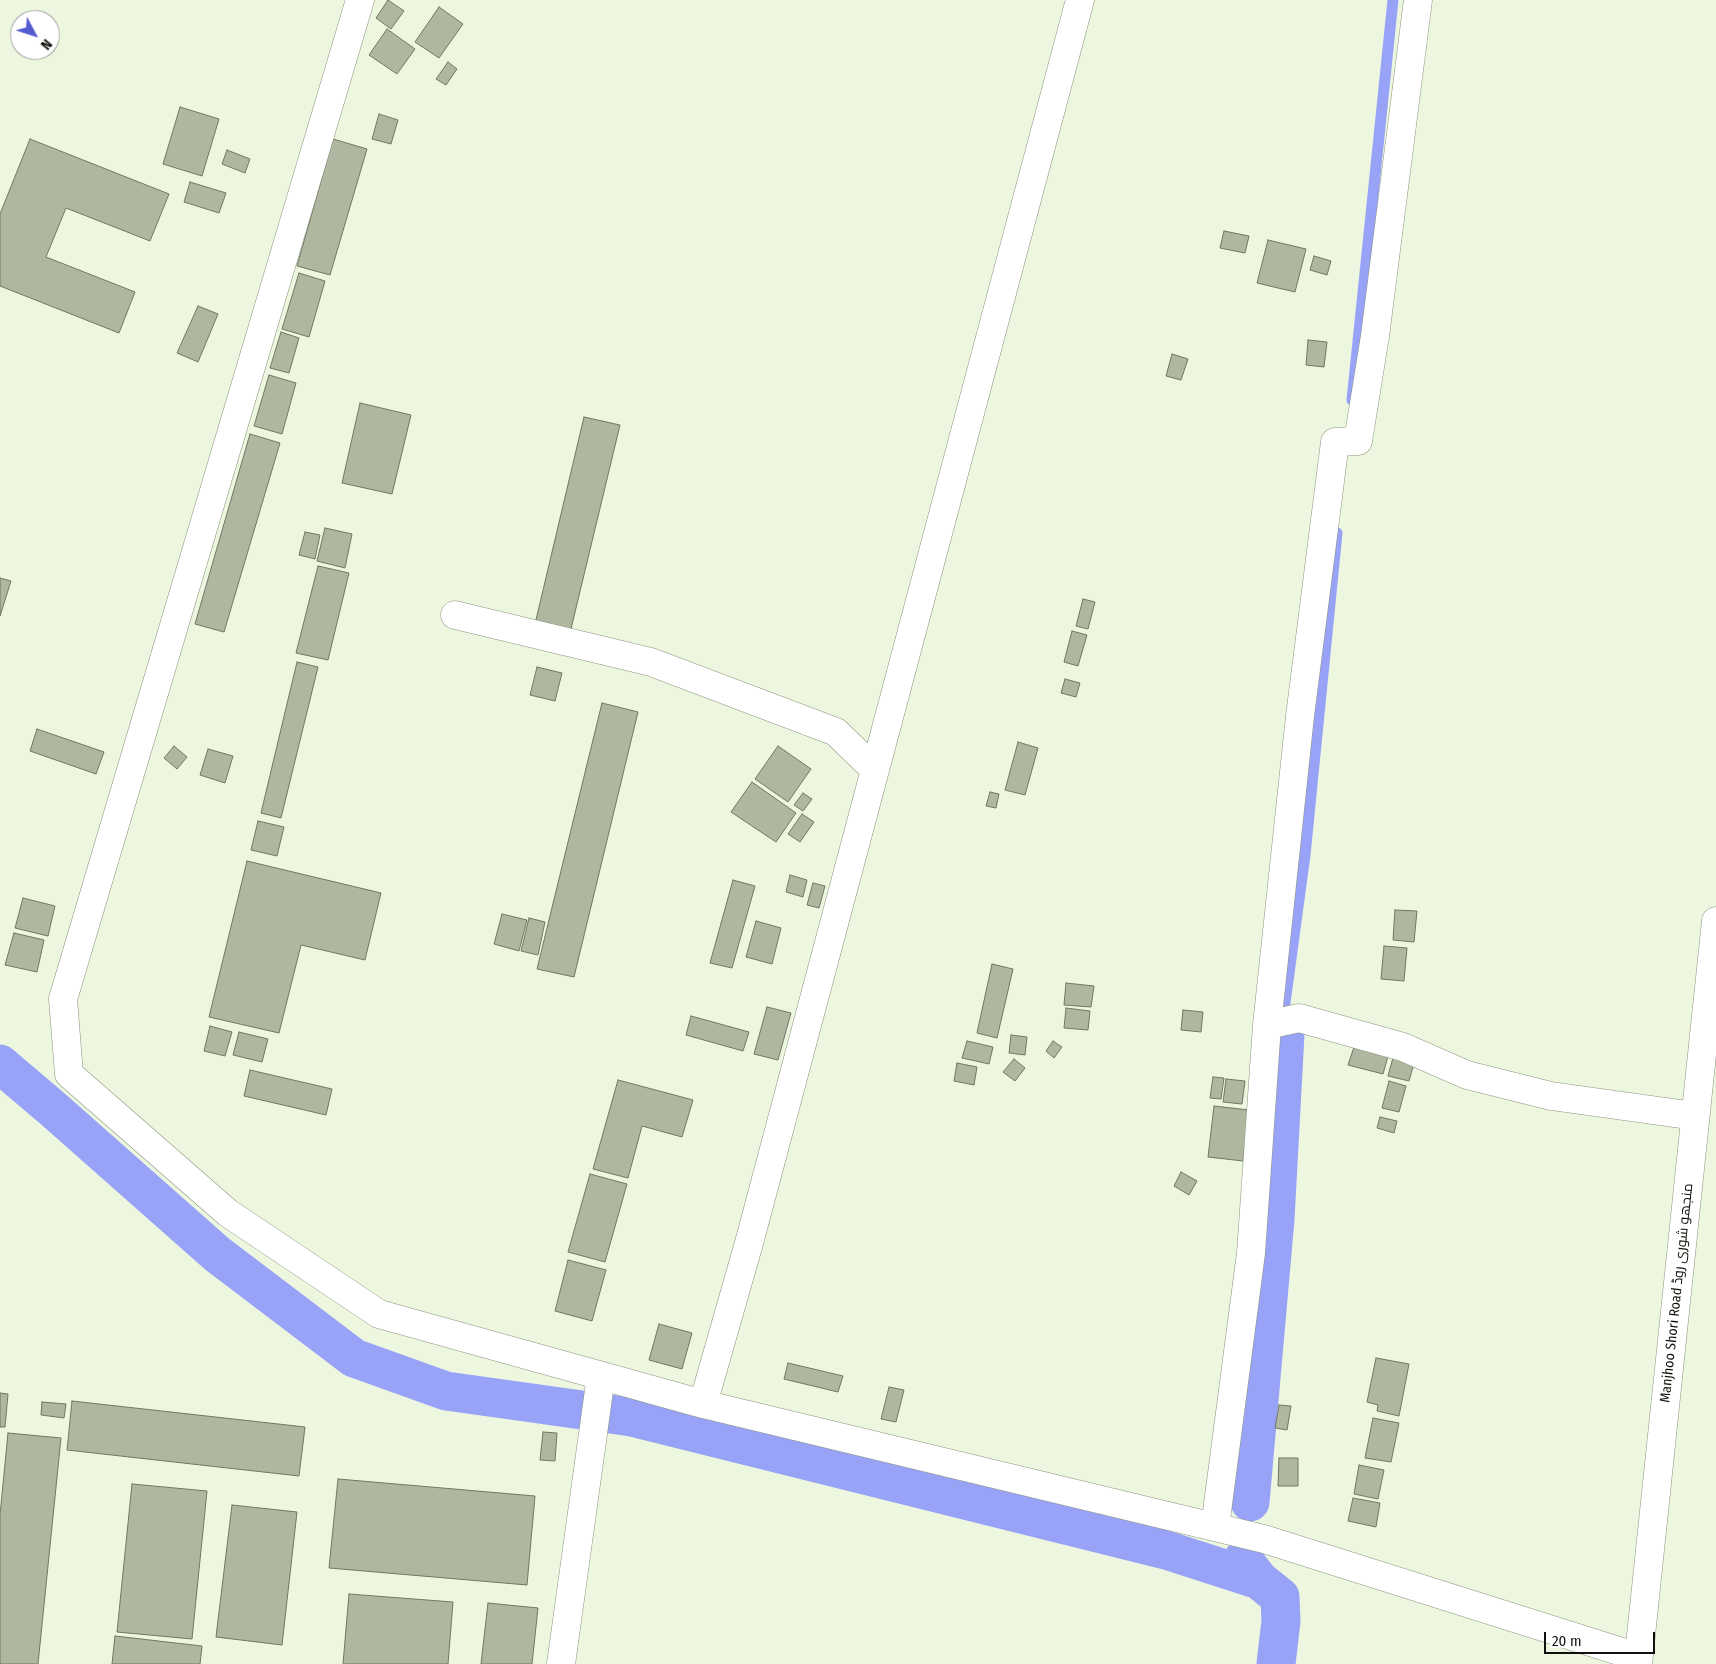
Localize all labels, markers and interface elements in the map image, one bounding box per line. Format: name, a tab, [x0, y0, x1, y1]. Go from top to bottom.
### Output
north arrow	[10, 10, 60, 60]
text: N	[37, 36, 55, 53]
street label: Manjhoo Shori Road منجھو شوری روڈ	[1657, 1182, 1697, 1404]
scale bar	[1546, 1622, 1657, 1654]
text: 20 m	[1552, 1632, 1582, 1650]

